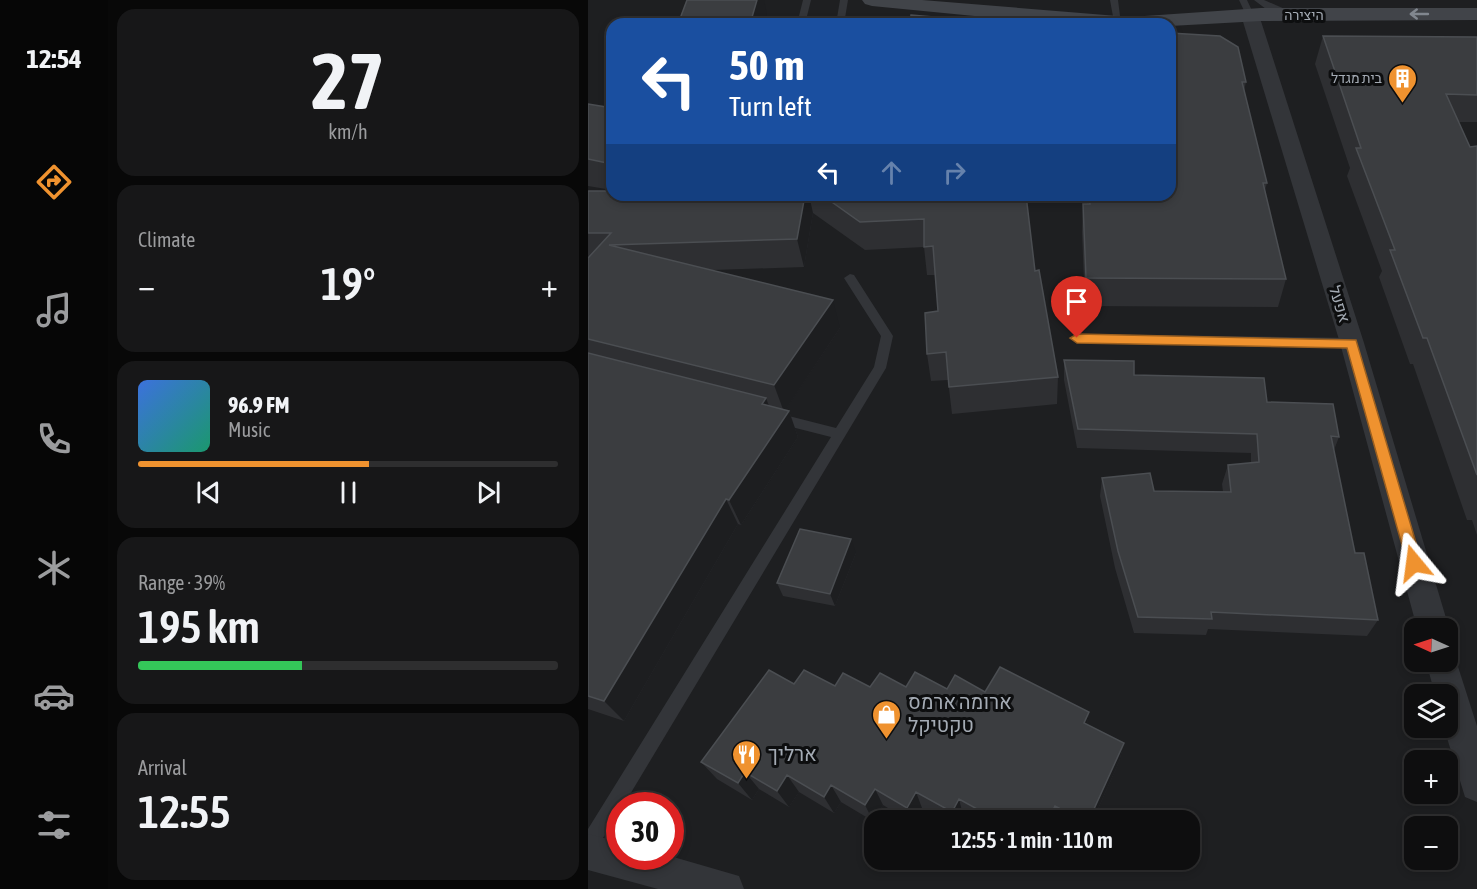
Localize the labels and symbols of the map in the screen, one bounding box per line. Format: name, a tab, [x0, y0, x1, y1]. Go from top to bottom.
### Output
street label: היצירה	[1284, 7, 1324, 23]
one-way arrow	[1409, 8, 1429, 20]
building icon: בית מגדל	[1387, 62, 1419, 104]
place label: בית מגדל	[1331, 70, 1383, 86]
pin	[1051, 276, 1102, 338]
street label: אפעל	[1326, 283, 1354, 325]
position arrow	[1382, 531, 1446, 595]
north arrow	[1404, 618, 1458, 672]
place label: ארומה ארמס טקטיקל	[908, 690, 1012, 736]
shop icon: ארומה ארמס טקטיקל	[871, 698, 903, 740]
restaurant icon: ארליך	[731, 738, 763, 780]
place label: ארליך	[768, 742, 817, 765]
speed limit sign: 30	[606, 792, 684, 870]

